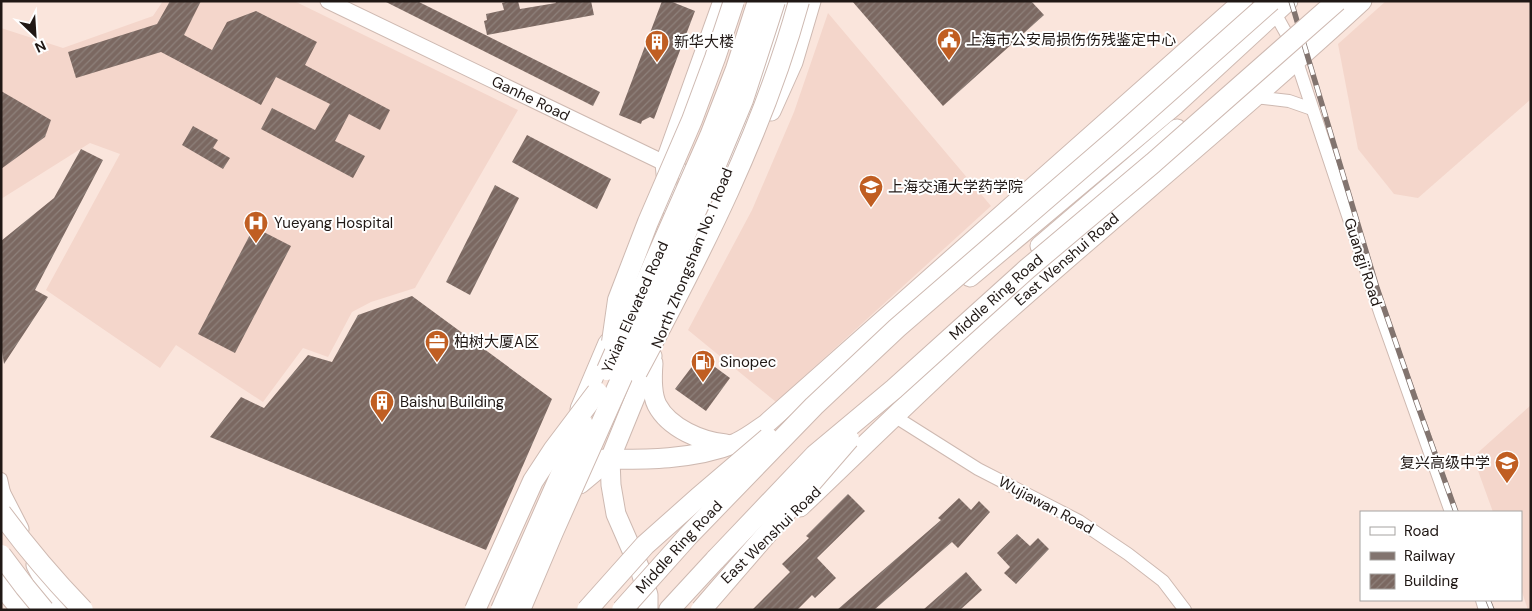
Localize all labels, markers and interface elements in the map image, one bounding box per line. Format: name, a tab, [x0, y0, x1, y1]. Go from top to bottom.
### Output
north arrow	[10, 10, 60, 60]
public building icon: 上海市公安局损伤伤残鉴定中心	[936, 27, 962, 61]
building icon: 新华大楼	[644, 29, 670, 63]
place label: 上海市公安局损伤伤残鉴定中心	[966, 30, 1176, 50]
place label: 新华大楼	[674, 32, 734, 52]
text: N	[32, 36, 49, 57]
street label: Ganhe Road	[488, 71, 573, 126]
street label: North Zhongshan No. 1 Road	[647, 165, 737, 351]
school or university icon: 上海交通大学药学院	[858, 174, 884, 208]
place label: 上海交通大学药学院	[888, 177, 1023, 197]
street label: East Wenshui Road	[1010, 209, 1123, 310]
hospital icon: Yueyang Hospital	[243, 210, 269, 244]
place label: Yueyang Hospital	[274, 213, 393, 233]
street label: Guangji Road	[1339, 215, 1387, 309]
street label: Yixian Elevated Road	[597, 238, 673, 376]
street label: Middle Ring Road	[945, 250, 1047, 344]
office icon: 柏树大厦A区	[424, 329, 450, 363]
place label: 柏树大厦A区	[454, 332, 539, 352]
fuel station icon: Sinopec	[690, 349, 716, 383]
place label: Sinopec	[720, 352, 776, 372]
building icon: Baishu Building	[369, 389, 395, 423]
place label: Baishu Building	[400, 392, 504, 412]
school or university icon: 复兴高级中学	[1494, 450, 1520, 484]
place label: 复兴高级中学	[1400, 453, 1490, 473]
street label: Wujiawan Road	[995, 472, 1097, 538]
street label: East Wenshui Road	[717, 482, 825, 588]
street label: Middle Ring Road	[631, 496, 727, 598]
legend	[1360, 511, 1522, 601]
text: Road	[1404, 521, 1439, 541]
text: Railway	[1404, 546, 1456, 566]
text: Building	[1404, 571, 1459, 591]

